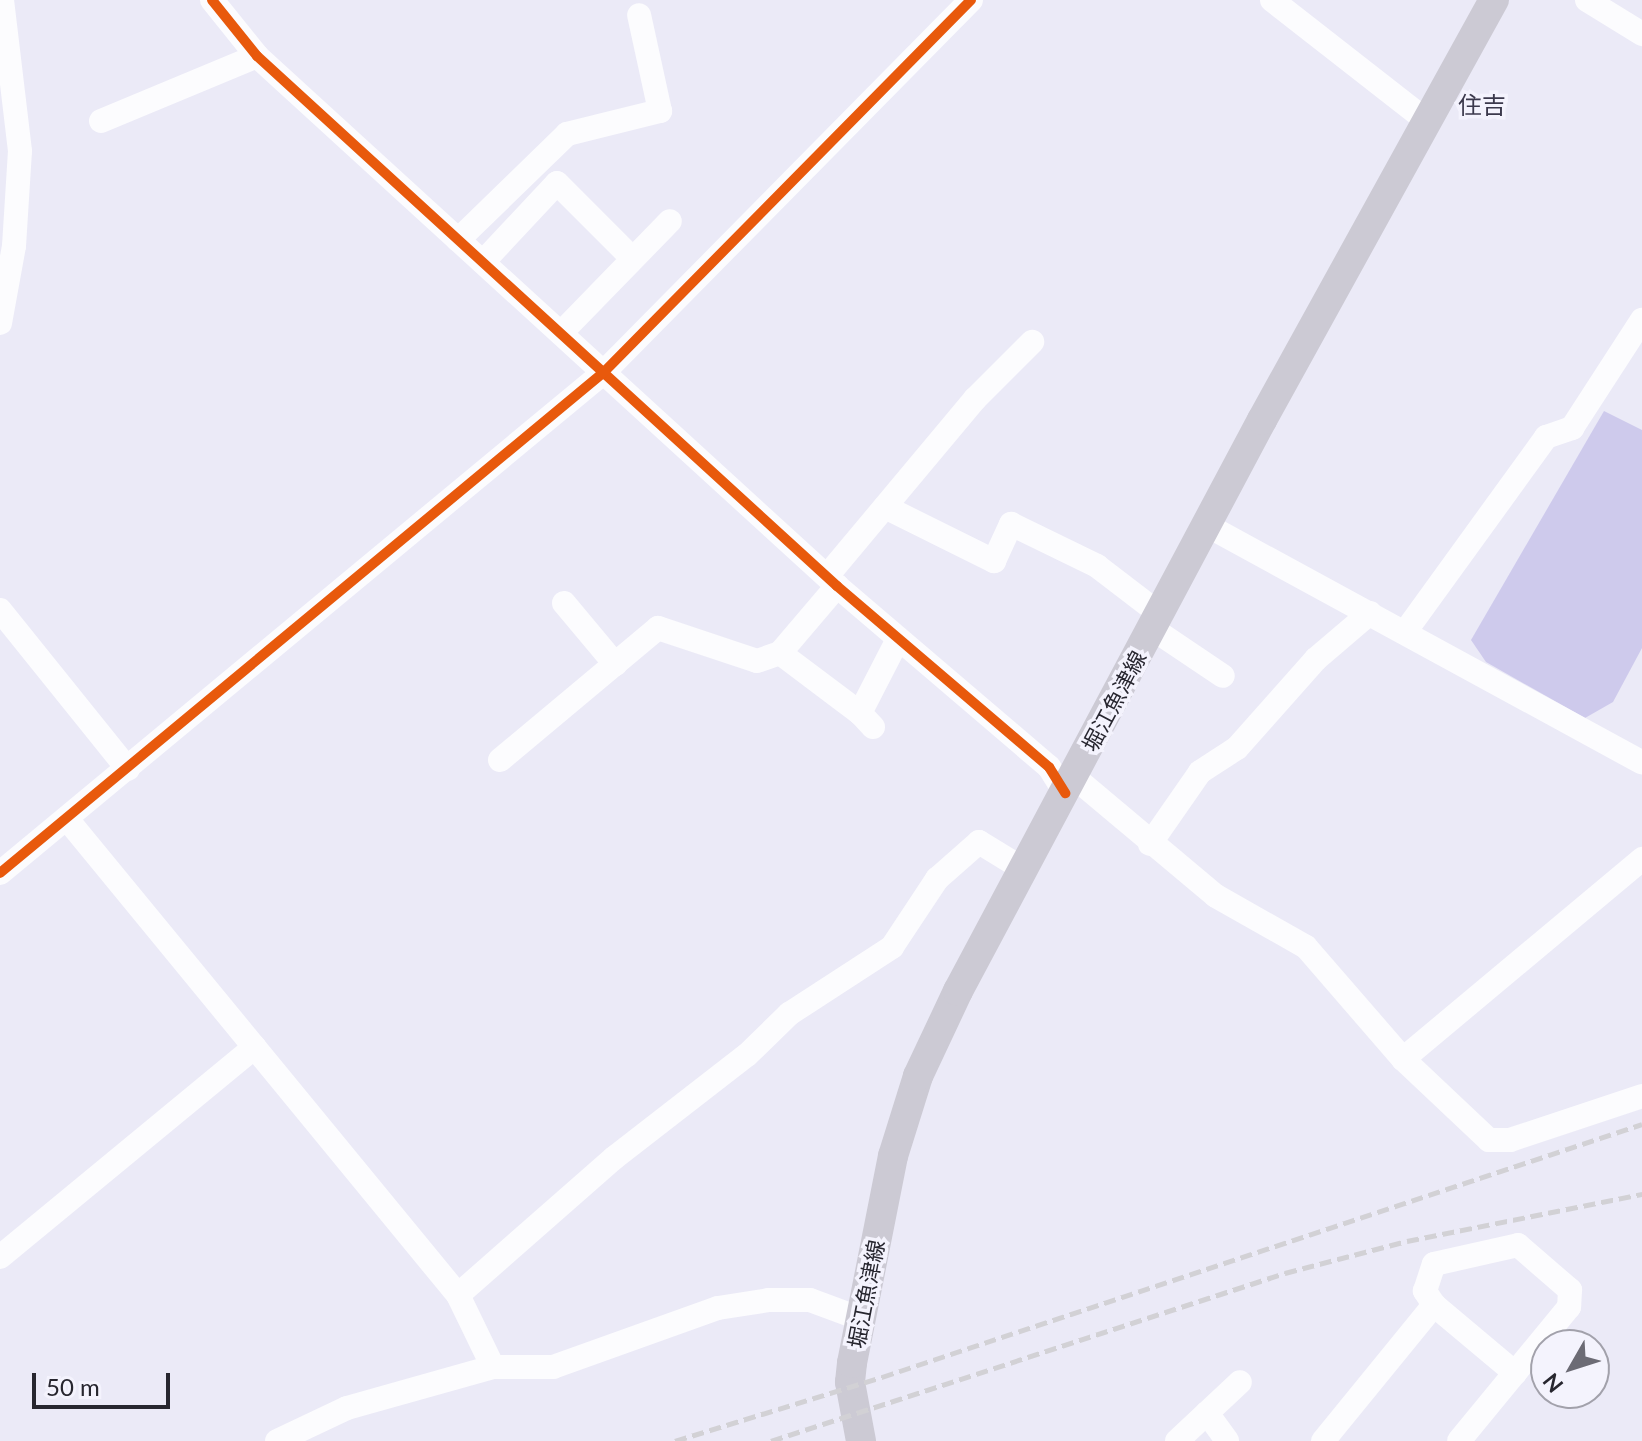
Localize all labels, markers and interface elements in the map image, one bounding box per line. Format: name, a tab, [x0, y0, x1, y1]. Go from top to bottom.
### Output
district label: 住吉	[1458, 91, 1506, 119]
street label: 堀江魚津線	[1077, 646, 1151, 756]
street label: 堀江魚津線	[843, 1237, 889, 1351]
north arrow	[1530, 1329, 1610, 1409]
scale bar	[36, 1357, 174, 1407]
text: N	[1537, 1368, 1568, 1398]
text: 50 m	[46, 1372, 100, 1401]

